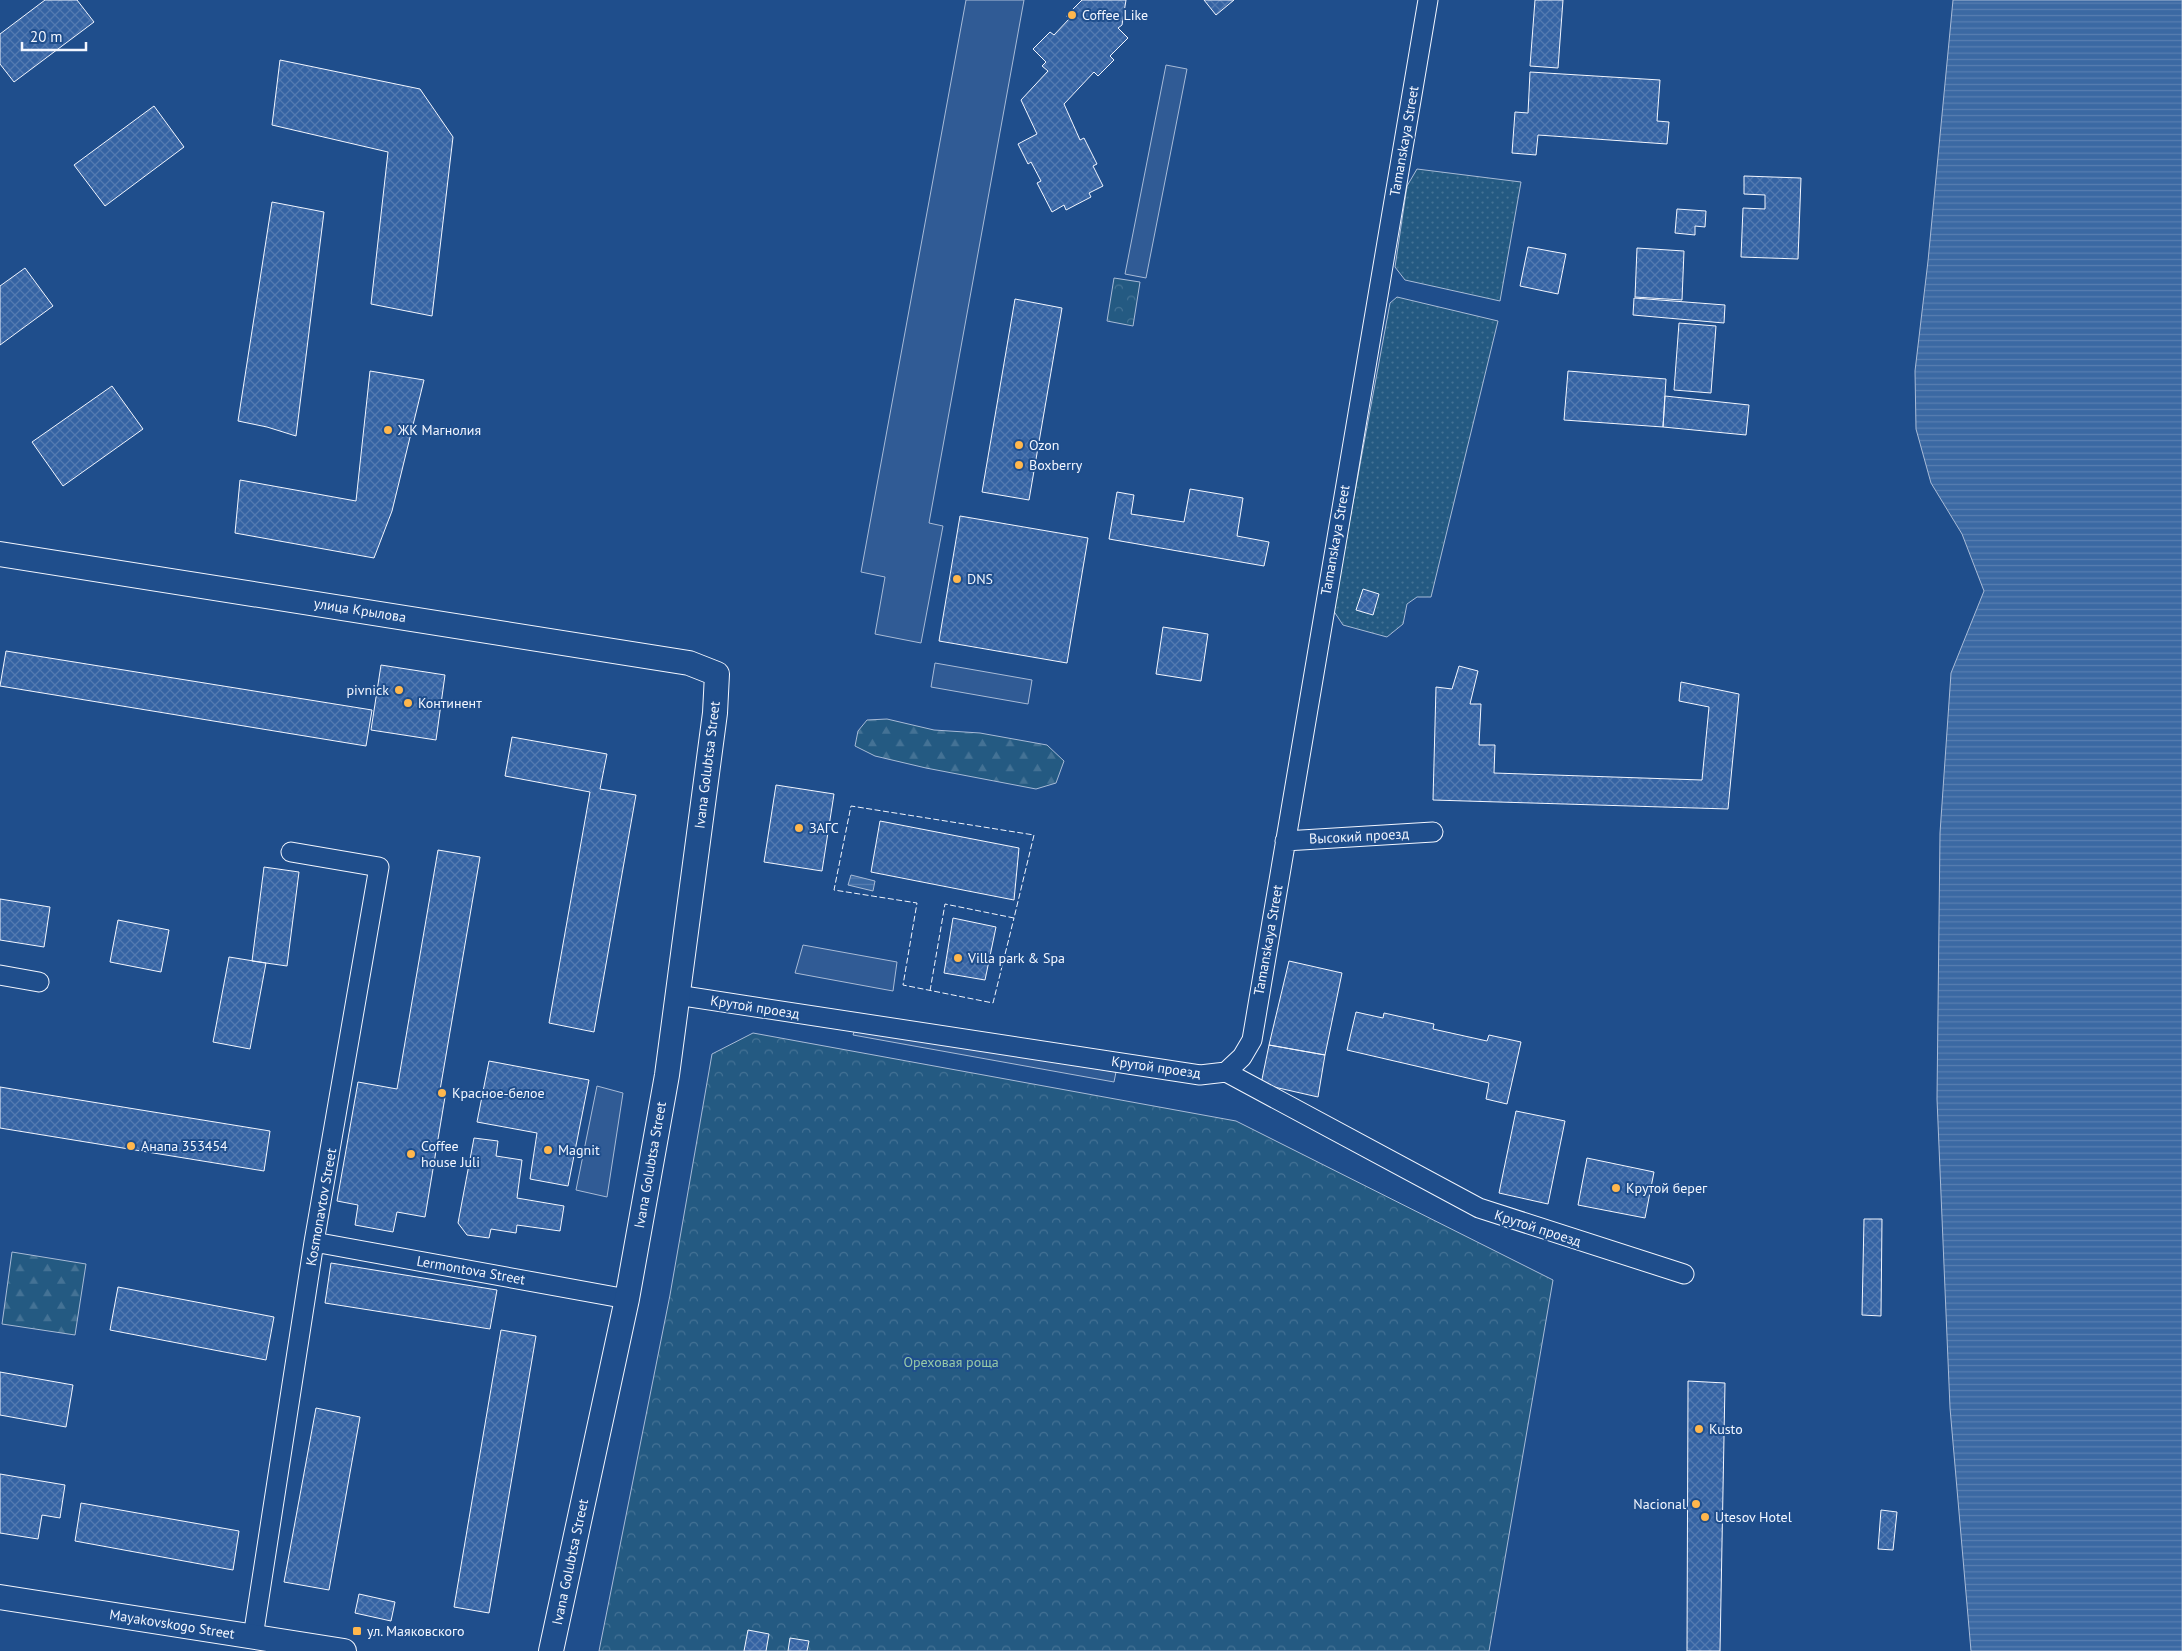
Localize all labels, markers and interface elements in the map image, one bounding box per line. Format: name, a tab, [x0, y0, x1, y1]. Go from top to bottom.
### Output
place label: Coffee Like	[1082, 6, 1148, 24]
marker: Coffee Like	[1066, 9, 1078, 21]
scale bar	[22, 20, 86, 52]
text: 20 m	[30, 27, 63, 46]
street label: Tamanskaya Street	[1385, 84, 1423, 198]
place label: ЖК Магнолия	[397, 421, 481, 439]
marker: ЖК Магнолия	[382, 424, 394, 436]
place label: Ozon	[1029, 436, 1059, 454]
marker: Ozon	[1013, 439, 1025, 451]
place label: Boxberry	[1029, 456, 1083, 474]
marker: Boxberry	[1013, 459, 1025, 471]
street label: Tamanskaya Street	[1316, 483, 1354, 597]
place label: DNS	[967, 570, 993, 588]
marker: DNS	[951, 573, 963, 585]
street label: улица Крылова	[313, 594, 407, 626]
place label: pivnick	[346, 681, 389, 699]
marker: pivnick	[393, 684, 405, 696]
place label: Континент	[418, 694, 482, 712]
marker: Континент	[402, 697, 414, 709]
street label: Ivana Golubtsa Street	[690, 700, 724, 830]
place label: ЗАГС	[809, 819, 839, 837]
marker: ЗАГС	[793, 822, 805, 834]
street label: Высокий проезд	[1309, 824, 1410, 848]
street label: Tamanskaya Street	[1249, 883, 1287, 997]
place label: Villa park & Spa	[967, 949, 1065, 967]
marker: Villa park & Spa	[952, 952, 964, 964]
street label: Крутой проезд	[709, 991, 801, 1023]
street label: Крутой проезд	[1110, 1052, 1202, 1082]
place label: Красное-белое	[452, 1084, 545, 1102]
marker: Красное-белое	[436, 1087, 448, 1099]
street label: Ivana Golubtsa Street	[630, 1100, 670, 1230]
place label: Анапа 353454	[141, 1137, 228, 1155]
place label: Coffee house Juli	[421, 1137, 480, 1171]
marker: Анапа 353454	[125, 1140, 137, 1152]
place label: Magnit	[558, 1141, 600, 1159]
marker: Magnit	[542, 1144, 554, 1156]
street label: Kosmonavtov Street	[302, 1147, 340, 1267]
marker: Coffee house Juli	[405, 1148, 417, 1160]
place label: Крутой берег	[1626, 1179, 1708, 1197]
marker: Крутой берег	[1610, 1182, 1622, 1194]
street label: Крутой проезд	[1492, 1206, 1584, 1251]
street label: Lermontova Street	[415, 1252, 527, 1288]
park label: Ореховая роща	[903, 1353, 999, 1371]
place label: Kusto	[1709, 1420, 1743, 1438]
marker: Kusto	[1693, 1423, 1705, 1435]
place label: Nacional	[1633, 1495, 1686, 1513]
street label: Ivana Golubtsa Street	[548, 1497, 592, 1627]
marker: Nacional	[1690, 1498, 1702, 1510]
place label: Utesov Hotel	[1715, 1508, 1792, 1526]
marker: Utesov Hotel	[1699, 1511, 1711, 1523]
street label: Mayakovskogo Street	[108, 1605, 236, 1643]
place label: ул. Маяковского	[367, 1622, 465, 1640]
marker: ул. Маяковского	[351, 1625, 363, 1637]

